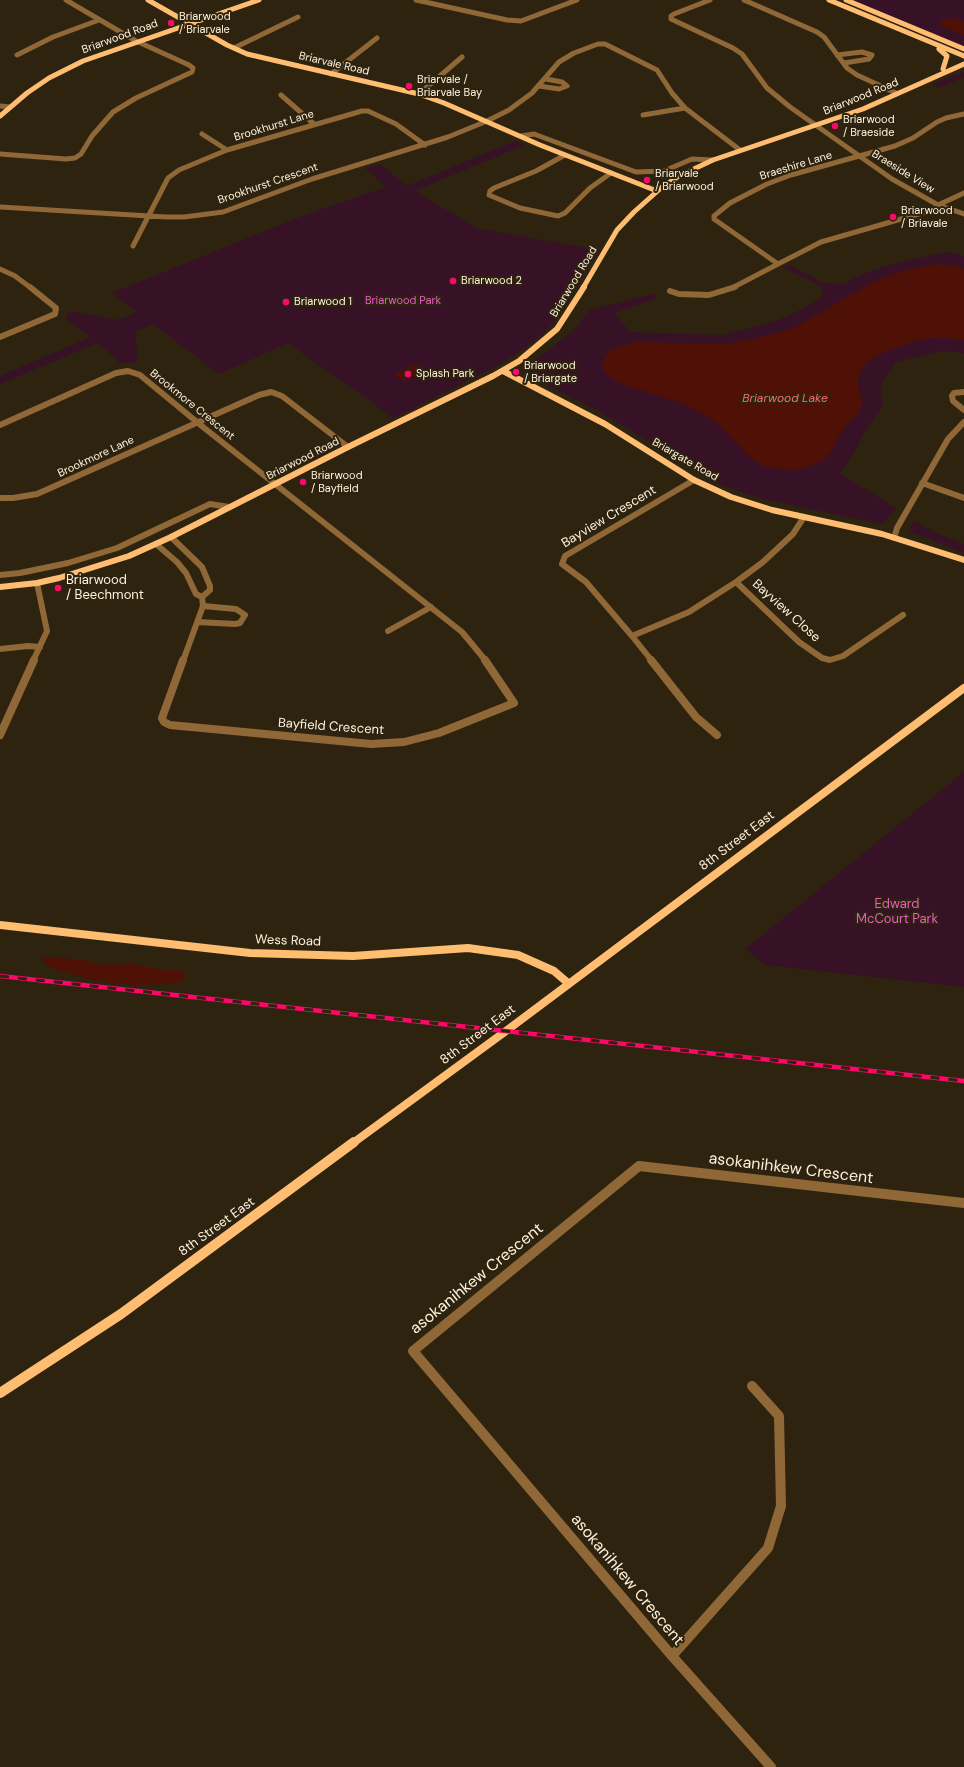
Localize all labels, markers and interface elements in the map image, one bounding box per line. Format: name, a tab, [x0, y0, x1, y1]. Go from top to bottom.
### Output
place label: Briarwood / Briarvale	[179, 10, 231, 36]
street label: Briarwood Road	[80, 17, 160, 57]
marker: Briarwood / Briarvale	[166, 18, 176, 28]
street label: Briarvale Road	[297, 49, 371, 79]
place label: Briarvale / Briarvale Bay	[417, 73, 482, 99]
street label: Briarwood Road	[821, 76, 901, 118]
marker: Briarvale / Briarvale Bay	[404, 81, 414, 91]
street label: Brookhurst Lane	[233, 108, 315, 144]
place label: Briarwood / Braeside	[843, 113, 895, 139]
marker: Briarwood / Braeside	[830, 121, 840, 131]
street label: Braeside View	[869, 147, 937, 197]
street label: Braeshire Lane	[758, 149, 834, 183]
street label: Brookhurst Crescent	[216, 161, 320, 207]
place label: Briarvale / Briarwood	[655, 167, 714, 193]
marker: Briarvale / Briarwood	[642, 175, 652, 185]
place label: Briarwood / Briavale	[901, 204, 953, 230]
marker: Briarwood / Briavale	[888, 212, 898, 222]
street label: Briarwood Road	[548, 244, 600, 320]
place label: Briarwood 2	[461, 274, 522, 288]
marker: Briarwood 2	[448, 276, 458, 286]
park label: Briarwood Park	[365, 294, 441, 308]
place label: Briarwood 1	[294, 295, 352, 309]
marker: Briarwood 1	[281, 297, 291, 307]
place label: Briarwood / Briargate	[524, 359, 577, 385]
street label: Brookmore Crescent	[147, 367, 237, 443]
place label: Splash Park	[416, 367, 474, 381]
marker: Briarwood / Briargate	[511, 367, 521, 377]
marker: Splash Park	[403, 369, 413, 379]
water label: Briarwood Lake	[742, 392, 828, 406]
street label: Brookmore Lane	[56, 434, 136, 480]
street label: Briarwood Road	[264, 435, 342, 483]
street label: Briargate Road	[650, 436, 720, 484]
place label: Briarwood / Bayfield	[311, 469, 363, 495]
marker: Briarwood / Bayfield	[298, 477, 308, 487]
street label: Bayview Crescent	[559, 483, 659, 551]
place label: Briarwood / Beechmont	[66, 573, 144, 604]
street label: Bayview Close	[749, 576, 823, 646]
marker: Briarwood / Beechmont	[53, 583, 63, 593]
street label: Bayfield Crescent	[277, 716, 385, 738]
street label: 8th Street East	[696, 808, 778, 874]
park label: Edward McCourt Park	[856, 897, 938, 928]
street label: Wess Road	[255, 932, 321, 950]
street label: 8th Street East	[437, 1002, 519, 1068]
street label: asokanihkew Crescent	[708, 1149, 874, 1189]
street label: 8th Street East	[176, 1194, 258, 1260]
street label: asokanihkew Crescent	[407, 1219, 547, 1339]
street label: asokanihkew Crescent	[566, 1510, 688, 1650]

